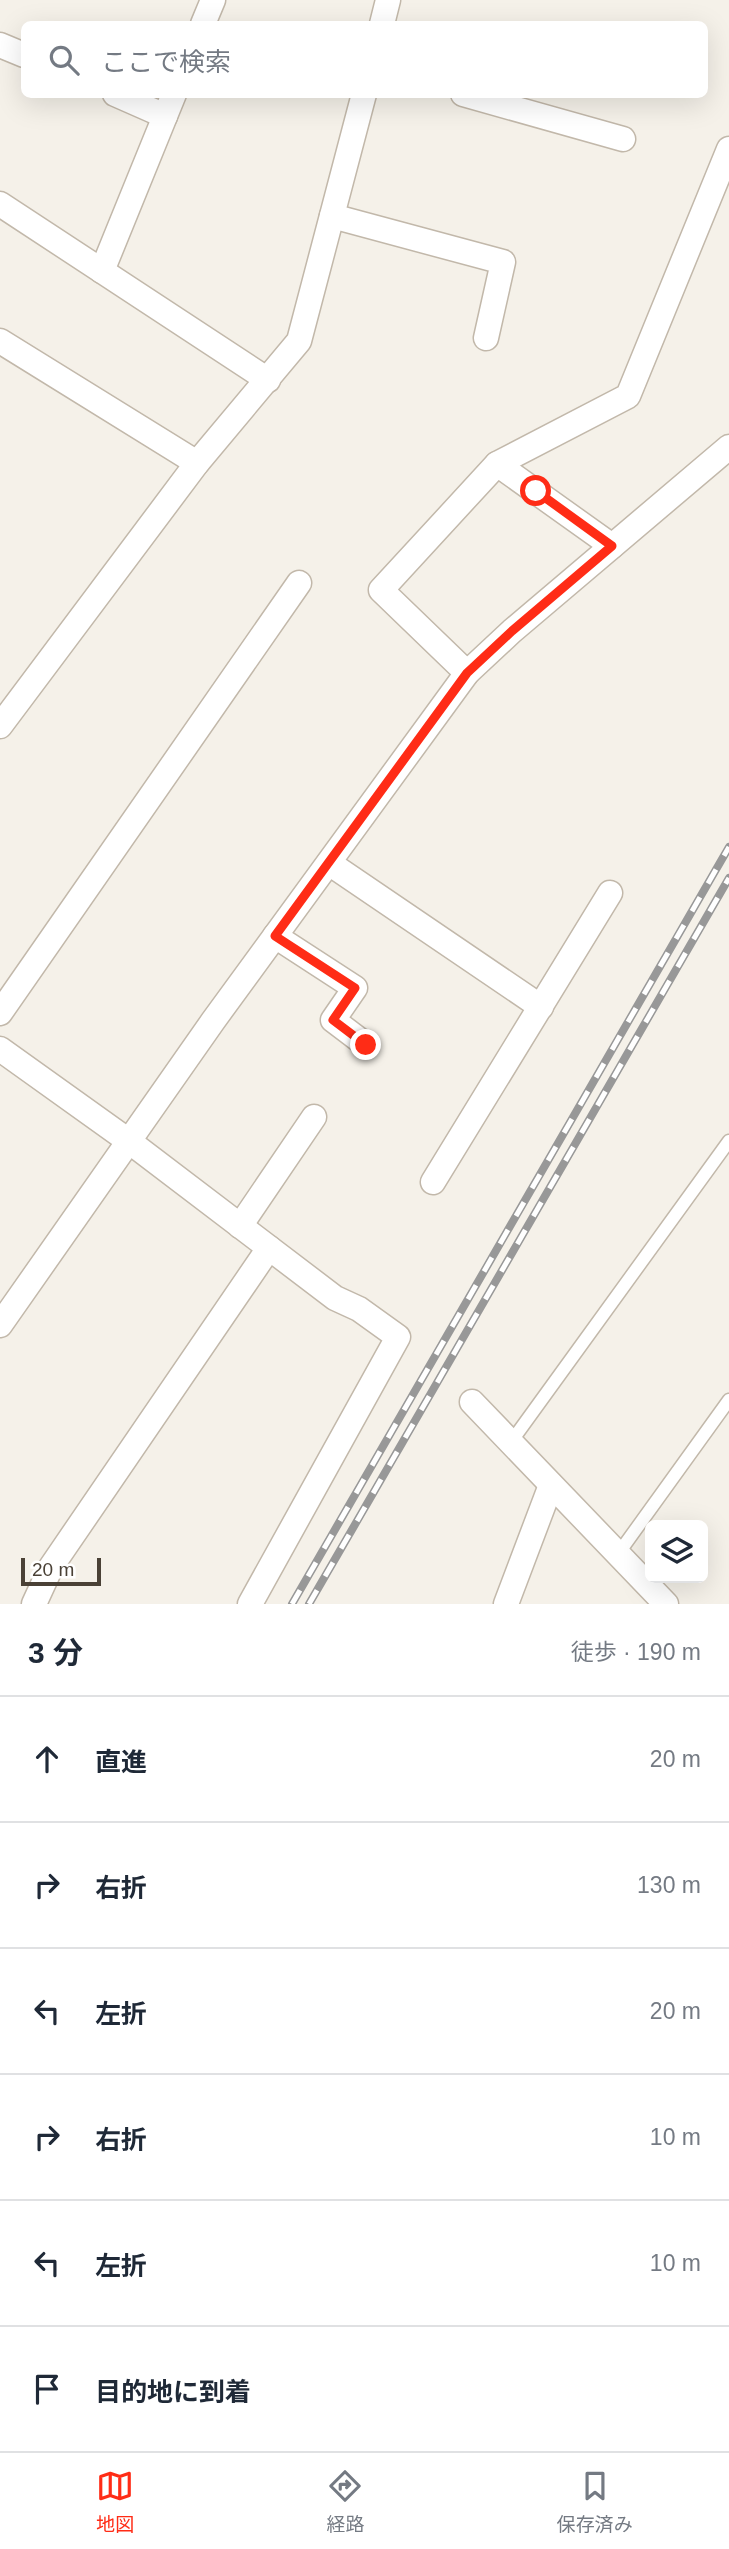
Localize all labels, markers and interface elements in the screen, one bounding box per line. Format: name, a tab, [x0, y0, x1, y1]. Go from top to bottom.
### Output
search box	[21, 21, 708, 98]
icon: search	[45, 41, 83, 79]
text: ここで検索	[101, 47, 231, 77]
route start	[520, 475, 551, 506]
route end	[350, 1029, 381, 1060]
map controls	[645, 1520, 708, 1583]
button: layers	[645, 1520, 708, 1583]
scale bar	[21, 1555, 102, 1587]
text: 20 m	[32, 1559, 74, 1580]
text: 3 分	[28, 1636, 83, 1669]
text: 徒歩 · 190 m	[571, 1639, 701, 1665]
icon: ahead	[28, 1740, 66, 1778]
text: 20 m	[650, 1746, 701, 1772]
text: 直進	[95, 1747, 147, 1777]
icon: right	[28, 1866, 66, 1904]
text: 130 m	[637, 1872, 701, 1898]
text: 右折	[95, 1873, 147, 1903]
icon: left	[28, 1992, 66, 2030]
text: 20 m	[650, 1998, 701, 2024]
text: 左折	[95, 1999, 147, 2029]
icon: right	[28, 2118, 66, 2156]
text: 10 m	[650, 2124, 701, 2150]
text: 右折	[95, 2125, 147, 2155]
icon: left	[28, 2244, 66, 2282]
text: 10 m	[650, 2250, 701, 2276]
text: 左折	[95, 2251, 147, 2281]
icon: arrive	[28, 2370, 66, 2408]
text: 目的地に到着	[95, 2377, 251, 2407]
tab: 地図	[96, 2467, 134, 2536]
tab: 経路	[326, 2467, 365, 2536]
tab: 保存済み	[557, 2467, 633, 2536]

